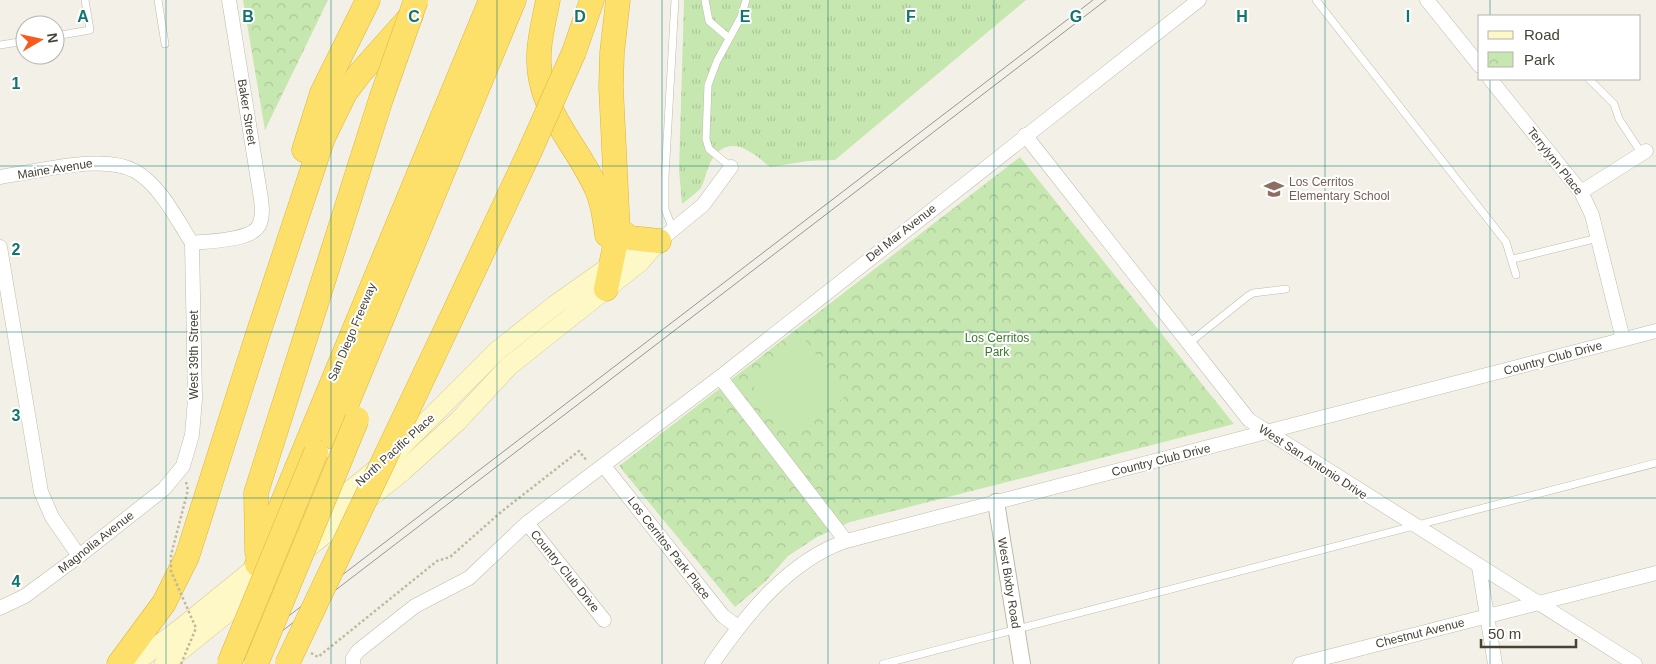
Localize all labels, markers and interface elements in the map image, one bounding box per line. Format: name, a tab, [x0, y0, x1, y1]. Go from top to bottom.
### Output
text: A	[77, 8, 89, 25]
text: B	[242, 8, 254, 25]
text: C	[408, 8, 420, 25]
text: D	[574, 8, 586, 25]
text: E	[740, 8, 751, 25]
text: F	[906, 8, 916, 25]
text: G	[1070, 8, 1082, 25]
text: H	[1236, 8, 1248, 25]
text: I	[1406, 8, 1410, 25]
north arrow	[15, 15, 65, 65]
legend	[1478, 15, 1641, 80]
text: Road	[1524, 26, 1560, 43]
text: N	[44, 32, 62, 44]
text: Park	[1524, 51, 1555, 68]
text: 1	[12, 75, 21, 92]
street label: Baker Street	[235, 78, 259, 147]
street label: Terrylynn Place	[1524, 124, 1586, 198]
street label: Maine Avenue	[16, 156, 94, 182]
place label: Los Cerritos Elementary School	[1289, 175, 1390, 203]
school or university icon: Los Cerritos Elementary School	[1263, 178, 1285, 200]
street label: Del Mar Avenue	[863, 201, 939, 265]
text: 2	[12, 241, 21, 258]
street label: San Diego Freeway	[325, 281, 379, 383]
street label: West 39th Street	[187, 310, 201, 400]
park label: Los Cerritos Park	[965, 331, 1029, 359]
street label: Country Club Drive	[1502, 338, 1604, 378]
text: 3	[12, 407, 21, 424]
street label: North Pacific Place	[353, 411, 438, 489]
street label: West San Antonio Drive	[1256, 422, 1370, 502]
street label: Country Club Drive	[1110, 441, 1212, 479]
street label: Los Cerritos Park Place	[625, 494, 714, 602]
street label: Magnolia Avenue	[55, 508, 137, 576]
street label: Country Club Drive	[528, 527, 603, 615]
street label: West Bixby Road	[995, 537, 1023, 629]
text: 4	[12, 573, 21, 590]
street label: Chestnut Avenue	[1374, 615, 1466, 651]
scale bar	[1481, 616, 1576, 648]
text: 50 m	[1488, 625, 1521, 642]

